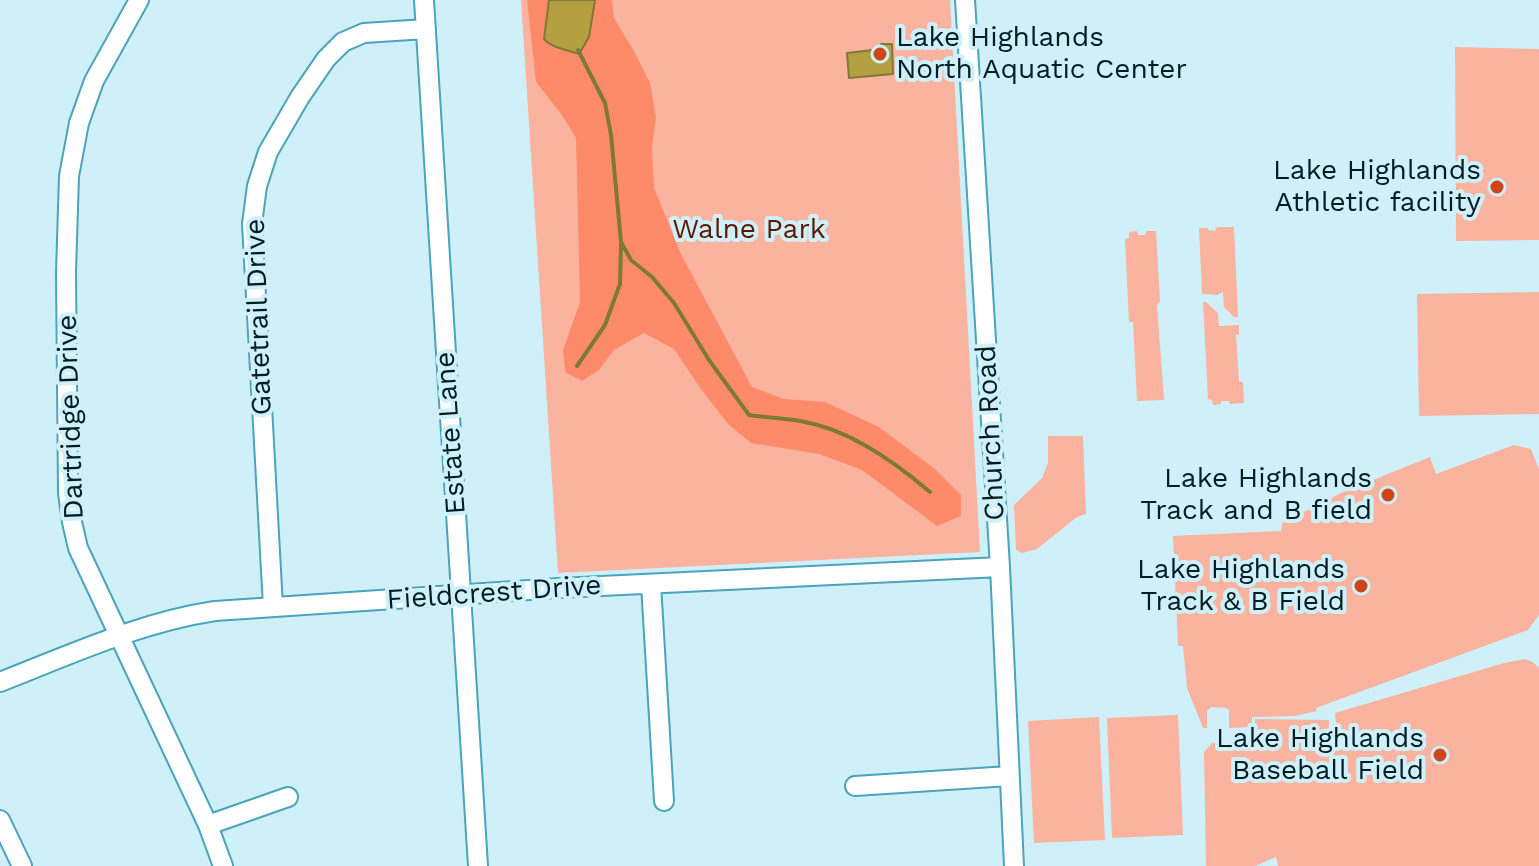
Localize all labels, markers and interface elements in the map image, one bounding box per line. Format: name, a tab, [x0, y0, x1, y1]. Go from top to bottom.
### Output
place label: Lake Highlands North Aquatic Center	[896, 21, 1187, 87]
marker: Lake Highlands North Aquatic Center	[871, 45, 889, 63]
place label: Lake Highlands Athletic facility	[1273, 154, 1481, 220]
marker: Lake Highlands Athletic facility	[1488, 178, 1506, 196]
park label: Walne Park	[672, 213, 826, 247]
street label: Gatetrail Drive	[239, 218, 279, 416]
street label: Dartridge Drive	[51, 314, 91, 520]
street label: Church Road	[970, 344, 1012, 522]
street label: Estate Lane	[429, 350, 473, 516]
place label: Lake Highlands Track and B field	[1140, 462, 1372, 528]
marker: Lake Highlands Track and B field	[1379, 486, 1397, 504]
place label: Lake Highlands Track & B Field	[1137, 553, 1345, 619]
street label: Fieldcrest Drive	[385, 569, 603, 617]
marker: Lake Highlands Track & B Field	[1352, 577, 1370, 595]
place label: Lake Highlands Baseball Field	[1216, 722, 1424, 788]
marker: Lake Highlands Baseball Field	[1431, 746, 1449, 764]

